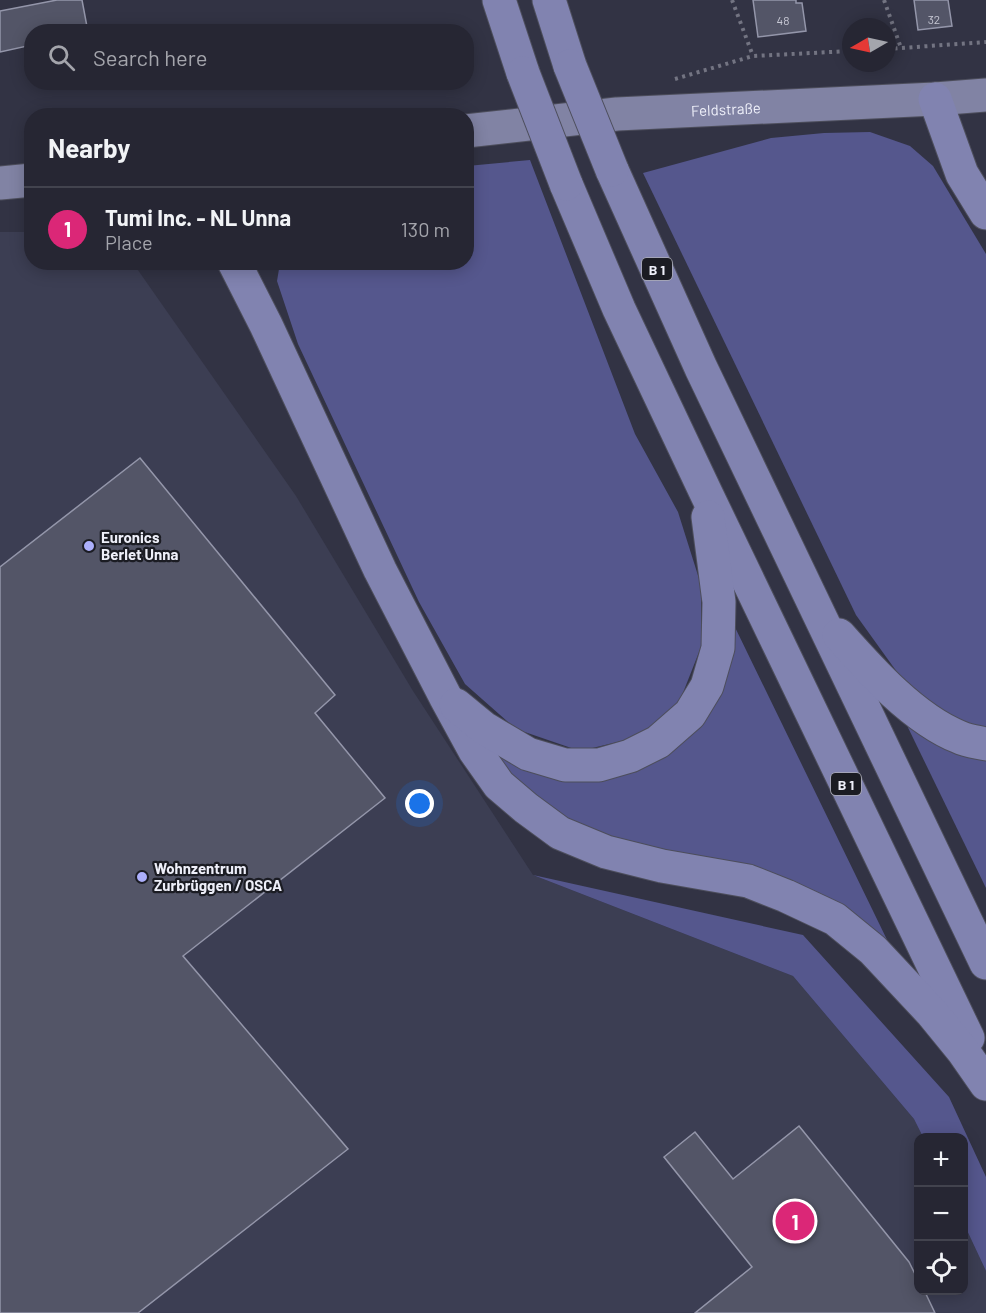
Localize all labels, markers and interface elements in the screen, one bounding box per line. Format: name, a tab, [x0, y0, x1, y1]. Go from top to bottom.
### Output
house number: 32	[928, 12, 940, 26]
house number: 48	[777, 13, 789, 27]
north arrow	[842, 18, 896, 72]
search box	[24, 24, 474, 90]
icon: search	[45, 41, 78, 74]
text: Search here	[93, 44, 207, 70]
street label: Feldstraße	[691, 98, 761, 119]
text: Nearby	[48, 132, 130, 163]
text: Tumi Inc. - NL Unna	[105, 204, 291, 230]
text: 1	[64, 217, 71, 241]
text: 130 m	[401, 217, 450, 241]
text: Place	[105, 230, 153, 254]
road number: B 1	[642, 258, 672, 280]
place label: Euronics Berlet Unna	[101, 528, 178, 563]
marker: Euronics Berlet Unna	[82, 539, 96, 553]
road number: B 1	[831, 773, 861, 795]
your location	[405, 789, 434, 818]
place label: Wohnzentrum Zurbrüggen / OSCA	[154, 859, 282, 894]
marker: Wohnzentrum Zurbrüggen / OSCA	[135, 870, 149, 884]
map controls	[914, 1133, 968, 1295]
button: +	[914, 1133, 968, 1187]
button: −	[914, 1187, 968, 1241]
pin: 1	[776, 1198, 814, 1244]
button: locate	[914, 1241, 968, 1295]

